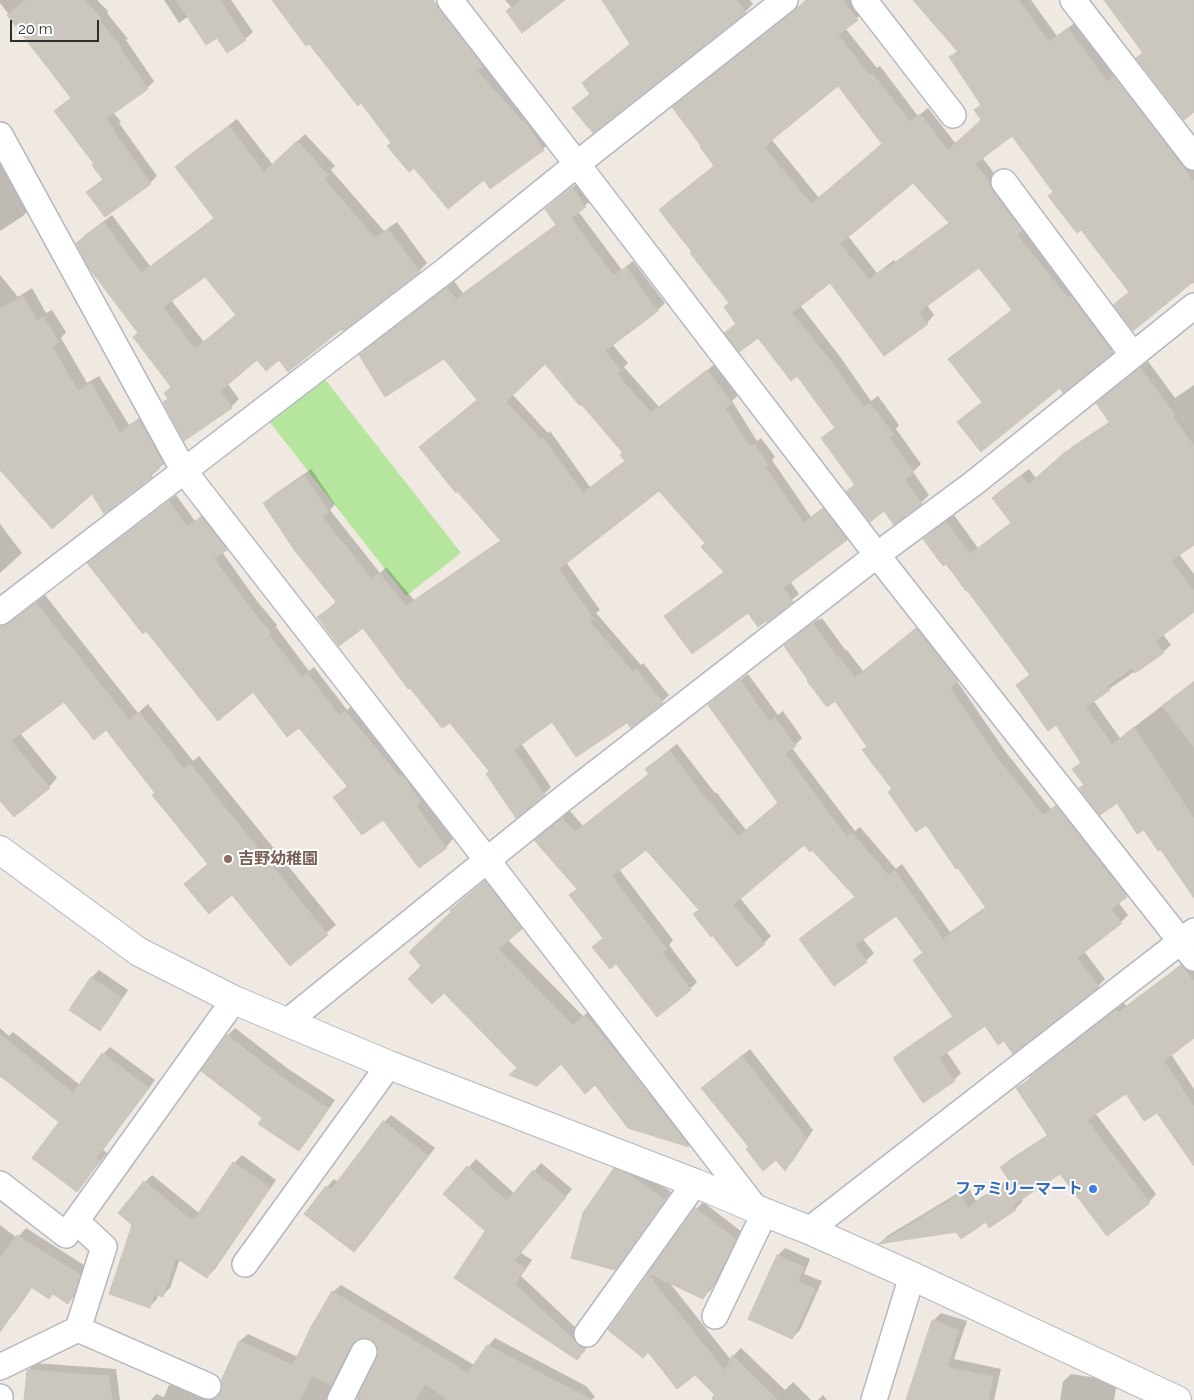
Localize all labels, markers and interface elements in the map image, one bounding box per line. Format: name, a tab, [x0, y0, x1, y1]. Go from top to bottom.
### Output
scale bar	[12, 10, 101, 42]
text: 20 m	[18, 20, 53, 38]
place label: 吉野幼稚園	[238, 849, 318, 869]
marker: 吉野幼稚園	[222, 853, 234, 865]
place label: ファミリーマート	[955, 1179, 1083, 1199]
marker: ファミリーマート	[1087, 1183, 1099, 1195]

